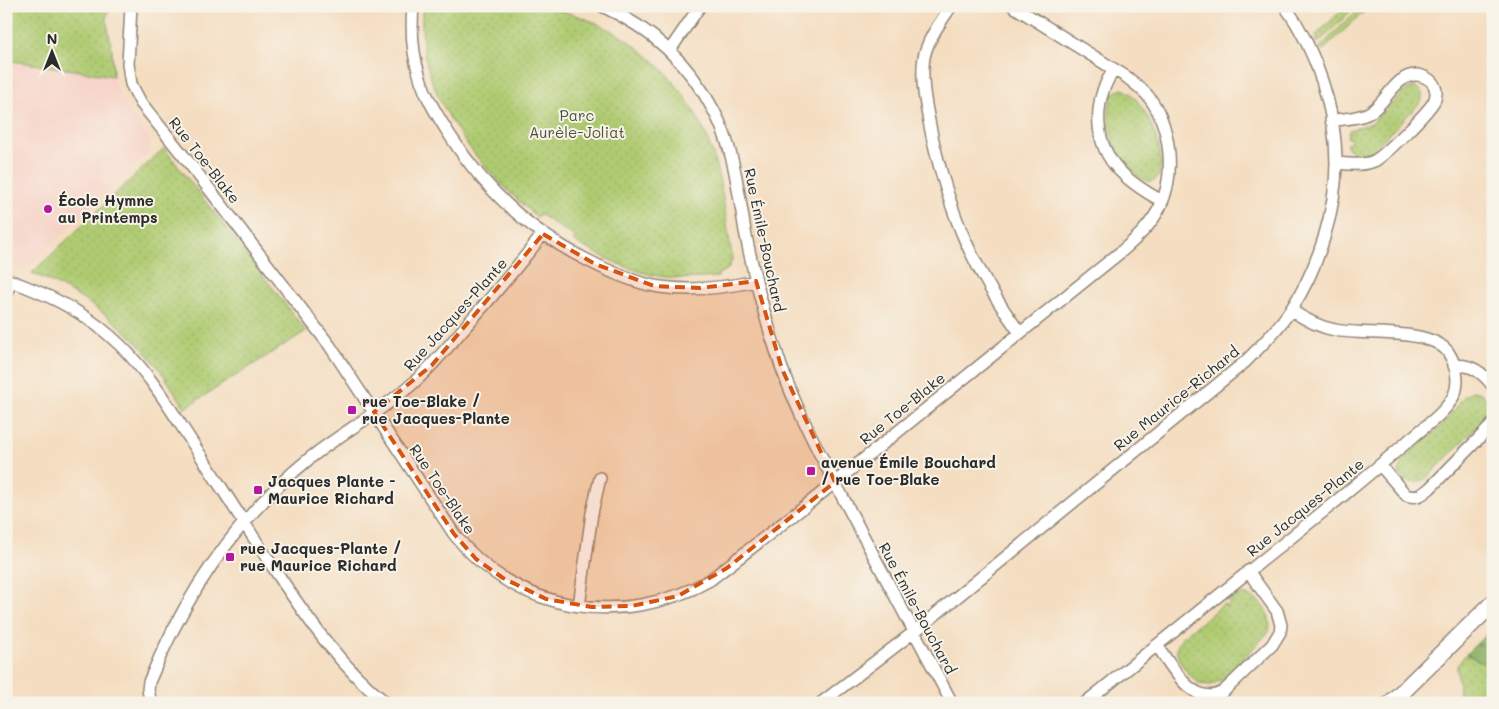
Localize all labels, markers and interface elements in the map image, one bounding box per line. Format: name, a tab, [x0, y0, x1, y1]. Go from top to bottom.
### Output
north arrow	[28, 28, 78, 78]
text: N	[47, 29, 57, 48]
park label: Parc Aurèle-Joliat	[529, 105, 625, 142]
street label: Rue Toe-Blake	[165, 113, 245, 207]
street label: Rue Émile-Bouchard	[740, 166, 790, 314]
place label: École Hymne au Printemps	[58, 190, 157, 227]
marker: École Hymne au Printemps	[42, 203, 54, 215]
street label: Rue Jacques-Plante	[399, 253, 511, 375]
street label: Rue Maurice-Richard	[1109, 341, 1243, 455]
street label: Rue Toe-Blake	[855, 367, 949, 449]
place label: rue Toe-Blake / rue Jacques-Plante	[362, 391, 510, 428]
marker: rue Toe-Blake / rue Jacques-Plante	[346, 404, 358, 416]
street label: Rue Toe-Blake	[406, 440, 480, 538]
place label: avenue Émile Bouchard / rue Toe-Blake	[821, 452, 996, 489]
street label: Rue Jacques-Plante	[1242, 453, 1368, 561]
marker: avenue Émile Bouchard / rue Toe-Blake	[805, 465, 817, 477]
place label: Jacques Plante - Maurice Richard	[268, 471, 396, 508]
marker: Jacques Plante - Maurice Richard	[252, 484, 264, 496]
place label: rue Jacques-Plante / rue Maurice Richard	[240, 538, 402, 575]
street label: Rue Émile-Bouchard	[875, 539, 961, 677]
marker: rue Jacques-Plante / rue Maurice Richard	[224, 551, 236, 563]

